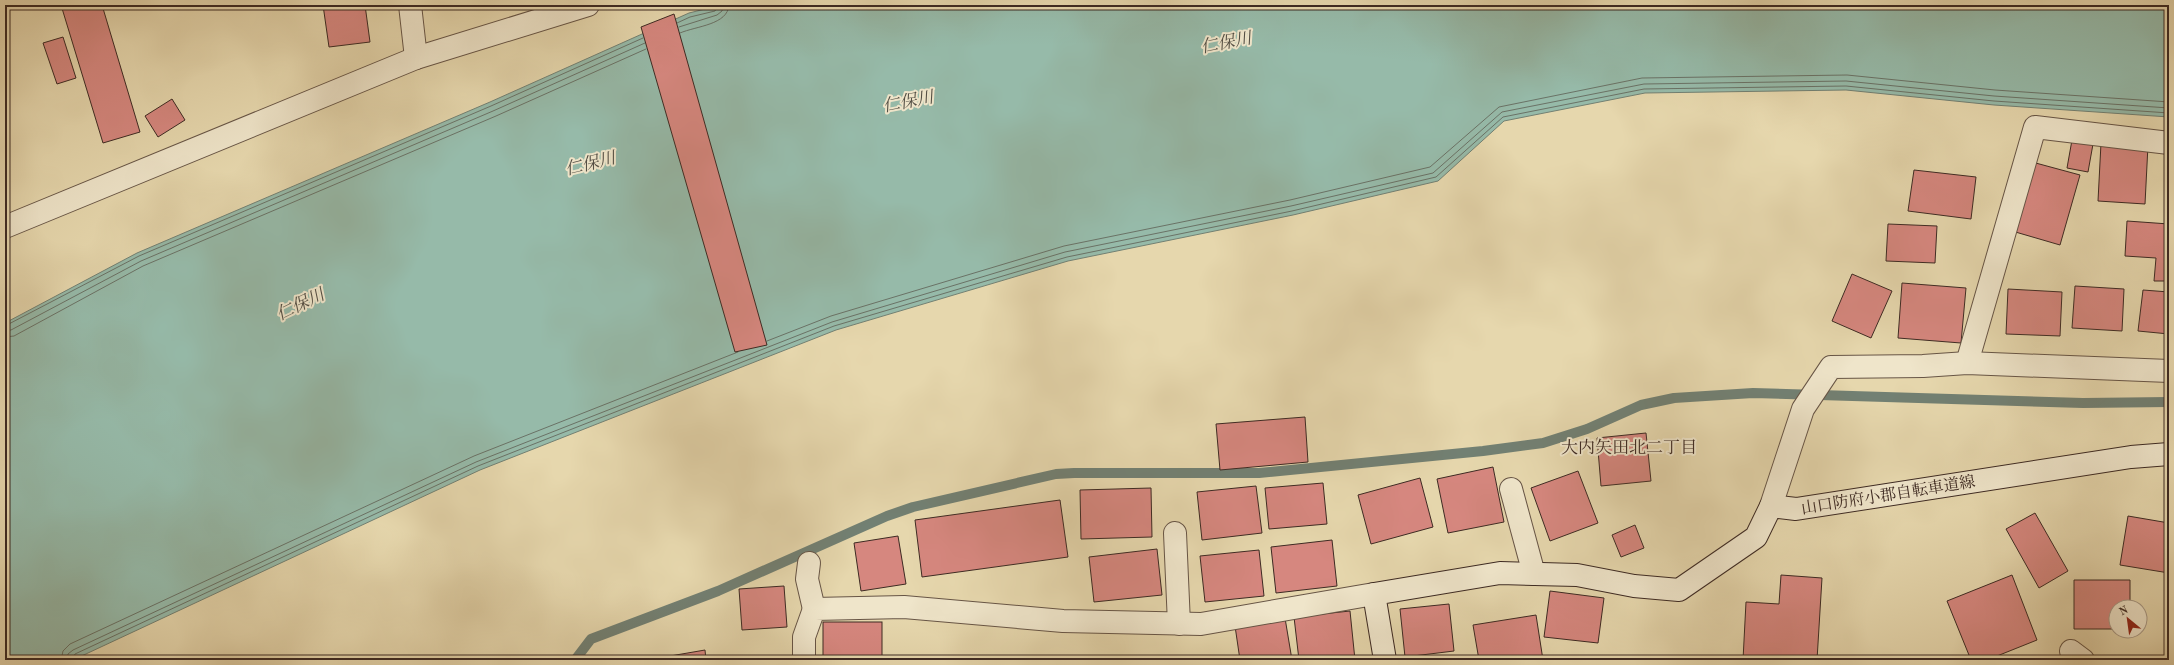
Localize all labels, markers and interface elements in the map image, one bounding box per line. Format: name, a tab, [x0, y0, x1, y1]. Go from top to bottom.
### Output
water label: 仁保川	[1199, 28, 1255, 57]
water label: 仁保川	[881, 87, 937, 116]
water label: 仁保川	[563, 148, 619, 179]
water label: 仁保川	[273, 284, 329, 324]
district label: 大内矢田北二丁目	[1561, 438, 1697, 457]
street label: 山口防府小郡自転車道線	[1800, 472, 1976, 518]
north arrow	[2108, 599, 2148, 639]
text: N	[2118, 604, 2131, 618]

